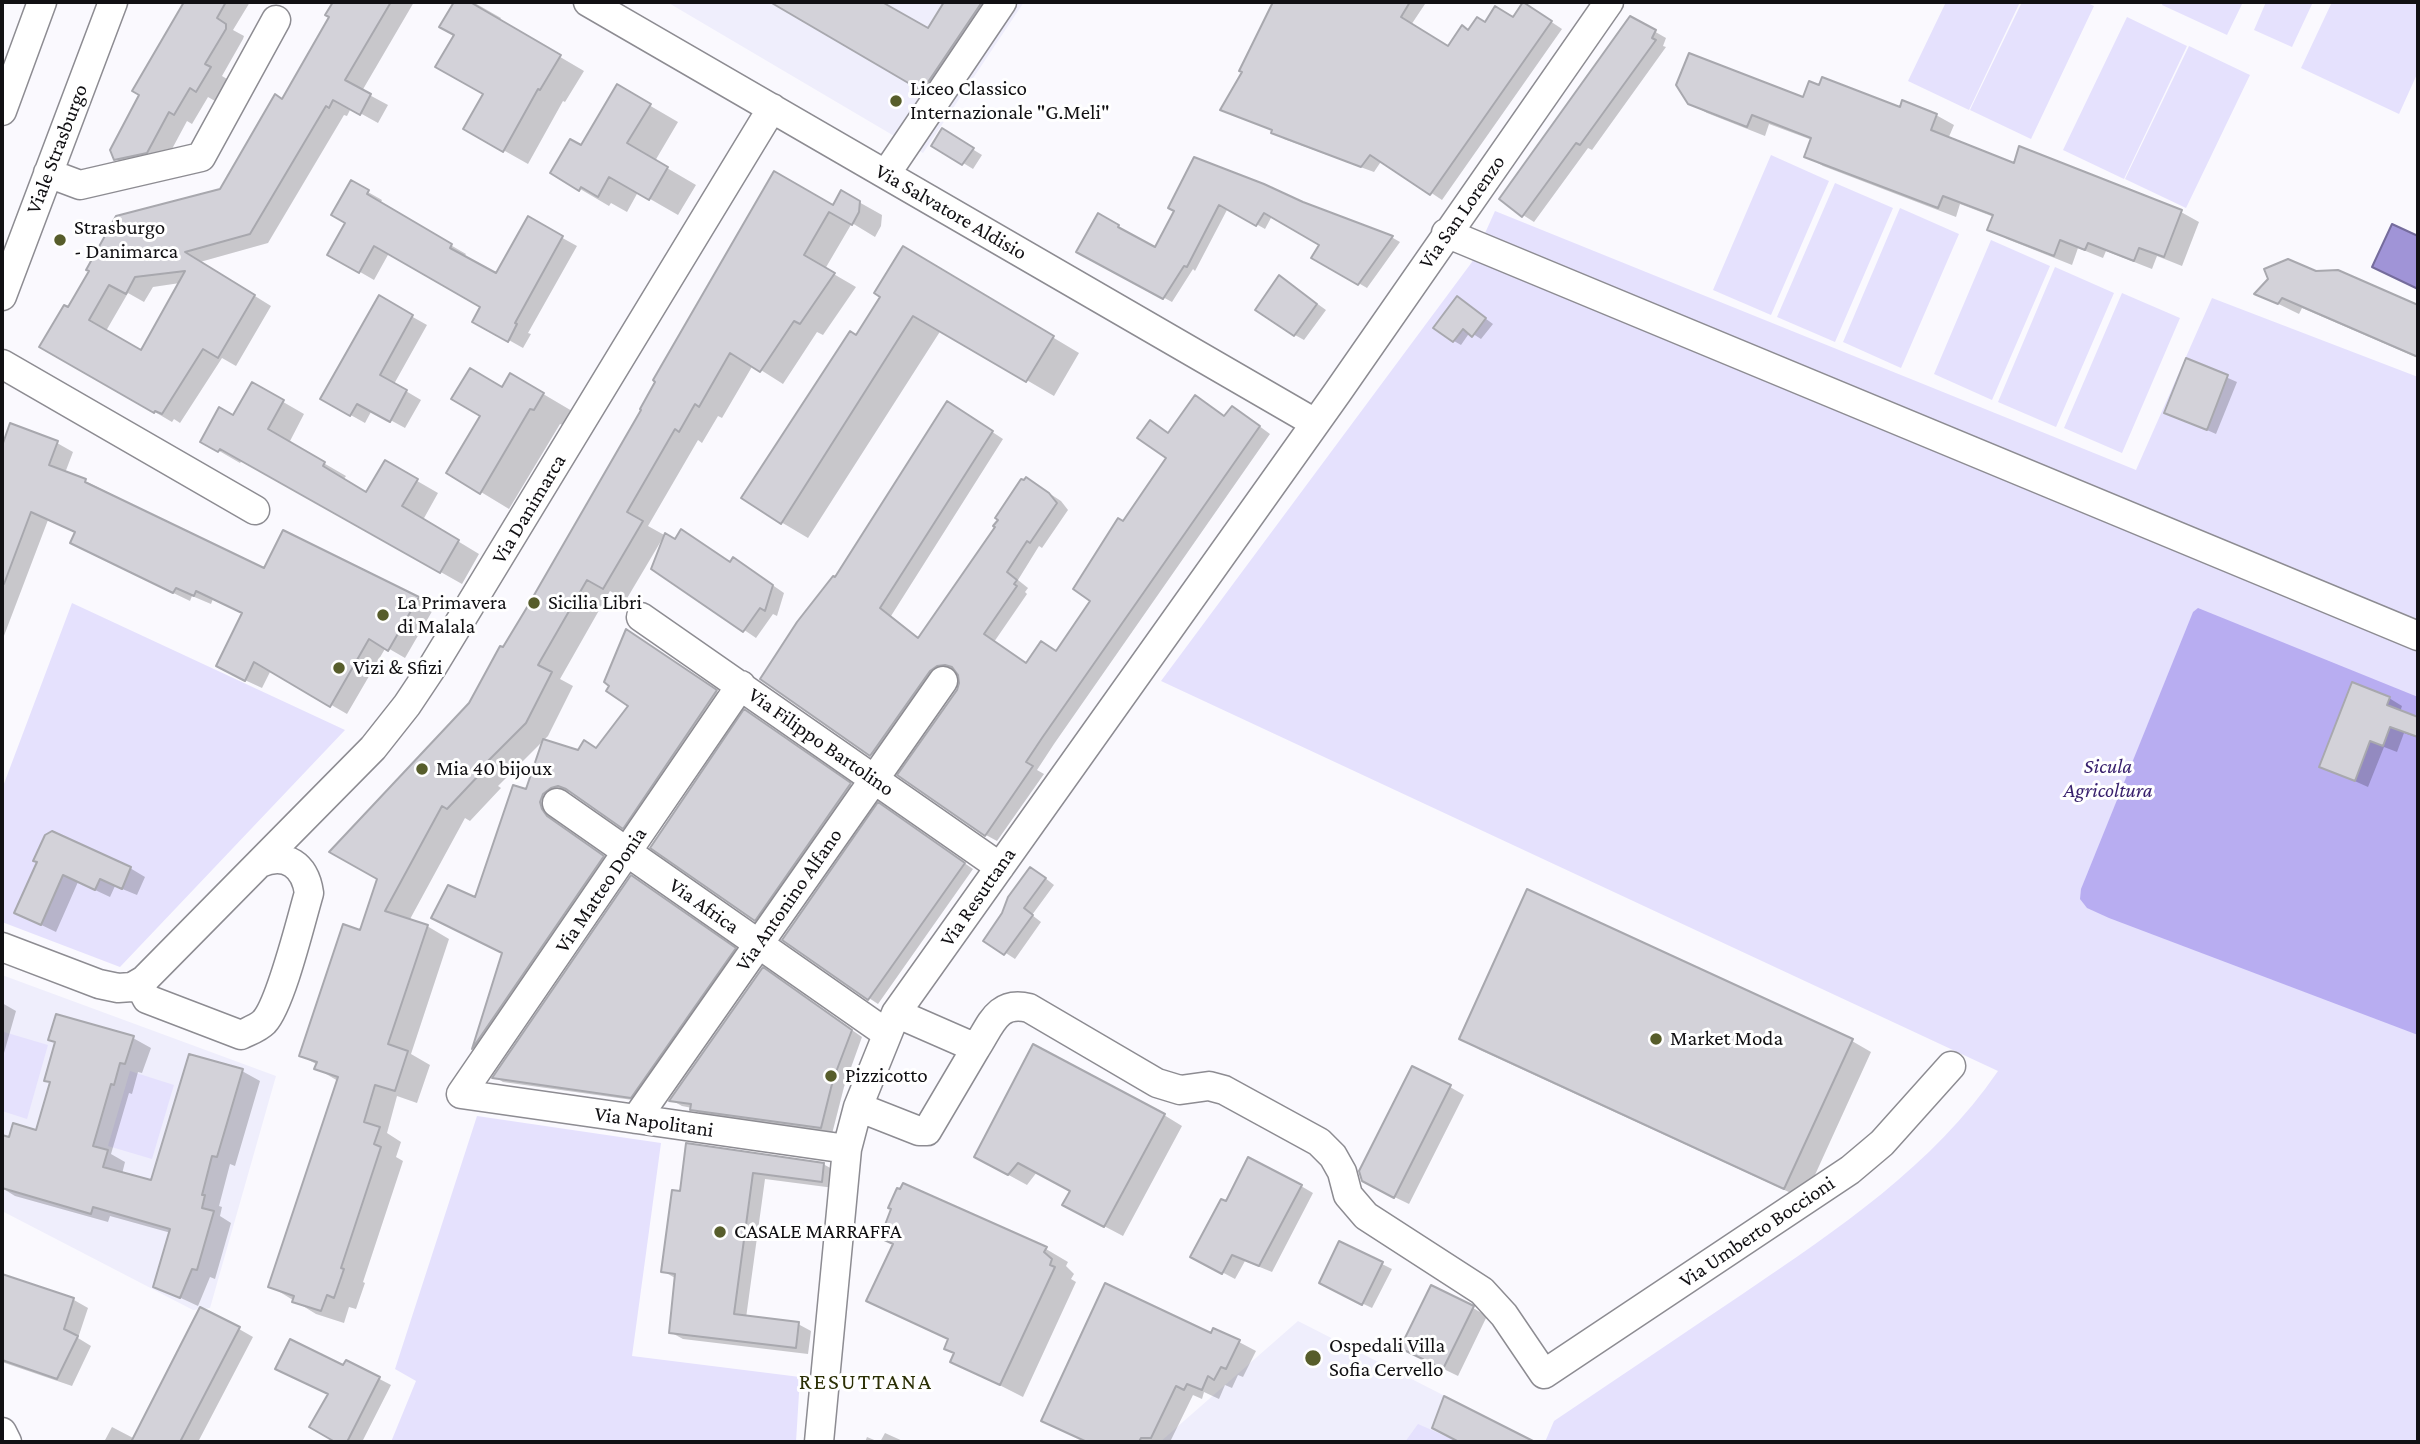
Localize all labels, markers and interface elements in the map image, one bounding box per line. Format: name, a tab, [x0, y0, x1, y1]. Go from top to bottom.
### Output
place label: Liceo Classico Internazionale "G.Meli"	[910, 76, 1110, 126]
street label: Viale Strasburgo	[21, 81, 93, 217]
marker: Liceo Classico Internazionale "G.Meli"	[888, 93, 904, 109]
street label: Via San Lorenzo	[1413, 150, 1511, 274]
street label: Via Salvatore Aldisio	[871, 158, 1031, 266]
place label: Strasburgo - Danimarca	[74, 215, 178, 265]
marker: Strasburgo - Danimarca	[52, 232, 68, 248]
street label: Via Danimarca	[486, 450, 572, 568]
place label: La Primavera di Malala	[397, 590, 507, 640]
place label: Sicilia Libri	[548, 590, 642, 616]
marker: Sicilia Libri	[526, 595, 542, 611]
marker: La Primavera di Malala	[375, 607, 391, 623]
place label: Vizi & Sfizi	[353, 655, 442, 681]
marker: Vizi & Sfizi	[331, 660, 347, 676]
street label: Via Filippo Bartolino	[743, 682, 899, 802]
park label: Sicula Agricoltura	[2063, 754, 2153, 804]
place label: Mia 40 bijoux	[436, 756, 552, 782]
marker: Mia 40 bijoux	[414, 761, 430, 777]
street label: Via Matteo Donia	[550, 822, 652, 958]
street label: Via Antonino Alfano	[730, 824, 848, 976]
street label: Via Resuttana	[935, 843, 1021, 951]
street label: Via Africa	[664, 873, 744, 939]
place label: Market Moda	[1670, 1026, 1783, 1052]
marker: Market Moda	[1648, 1031, 1664, 1047]
place label: Pizzicotto	[845, 1063, 928, 1089]
marker: Pizzicotto	[823, 1068, 839, 1084]
street label: Via Napolitani	[593, 1101, 715, 1143]
street label: Via Umberto Boccioni	[1675, 1171, 1839, 1293]
place label: CASALE MARRAFFA	[734, 1219, 902, 1245]
marker: CASALE MARRAFFA	[712, 1224, 728, 1240]
place label: Ospedali Villa Sofia Cervello	[1329, 1333, 1445, 1383]
marker: Ospedali Villa Sofia Cervello	[1303, 1348, 1323, 1368]
district label: RESUTTANA	[800, 1368, 932, 1396]

